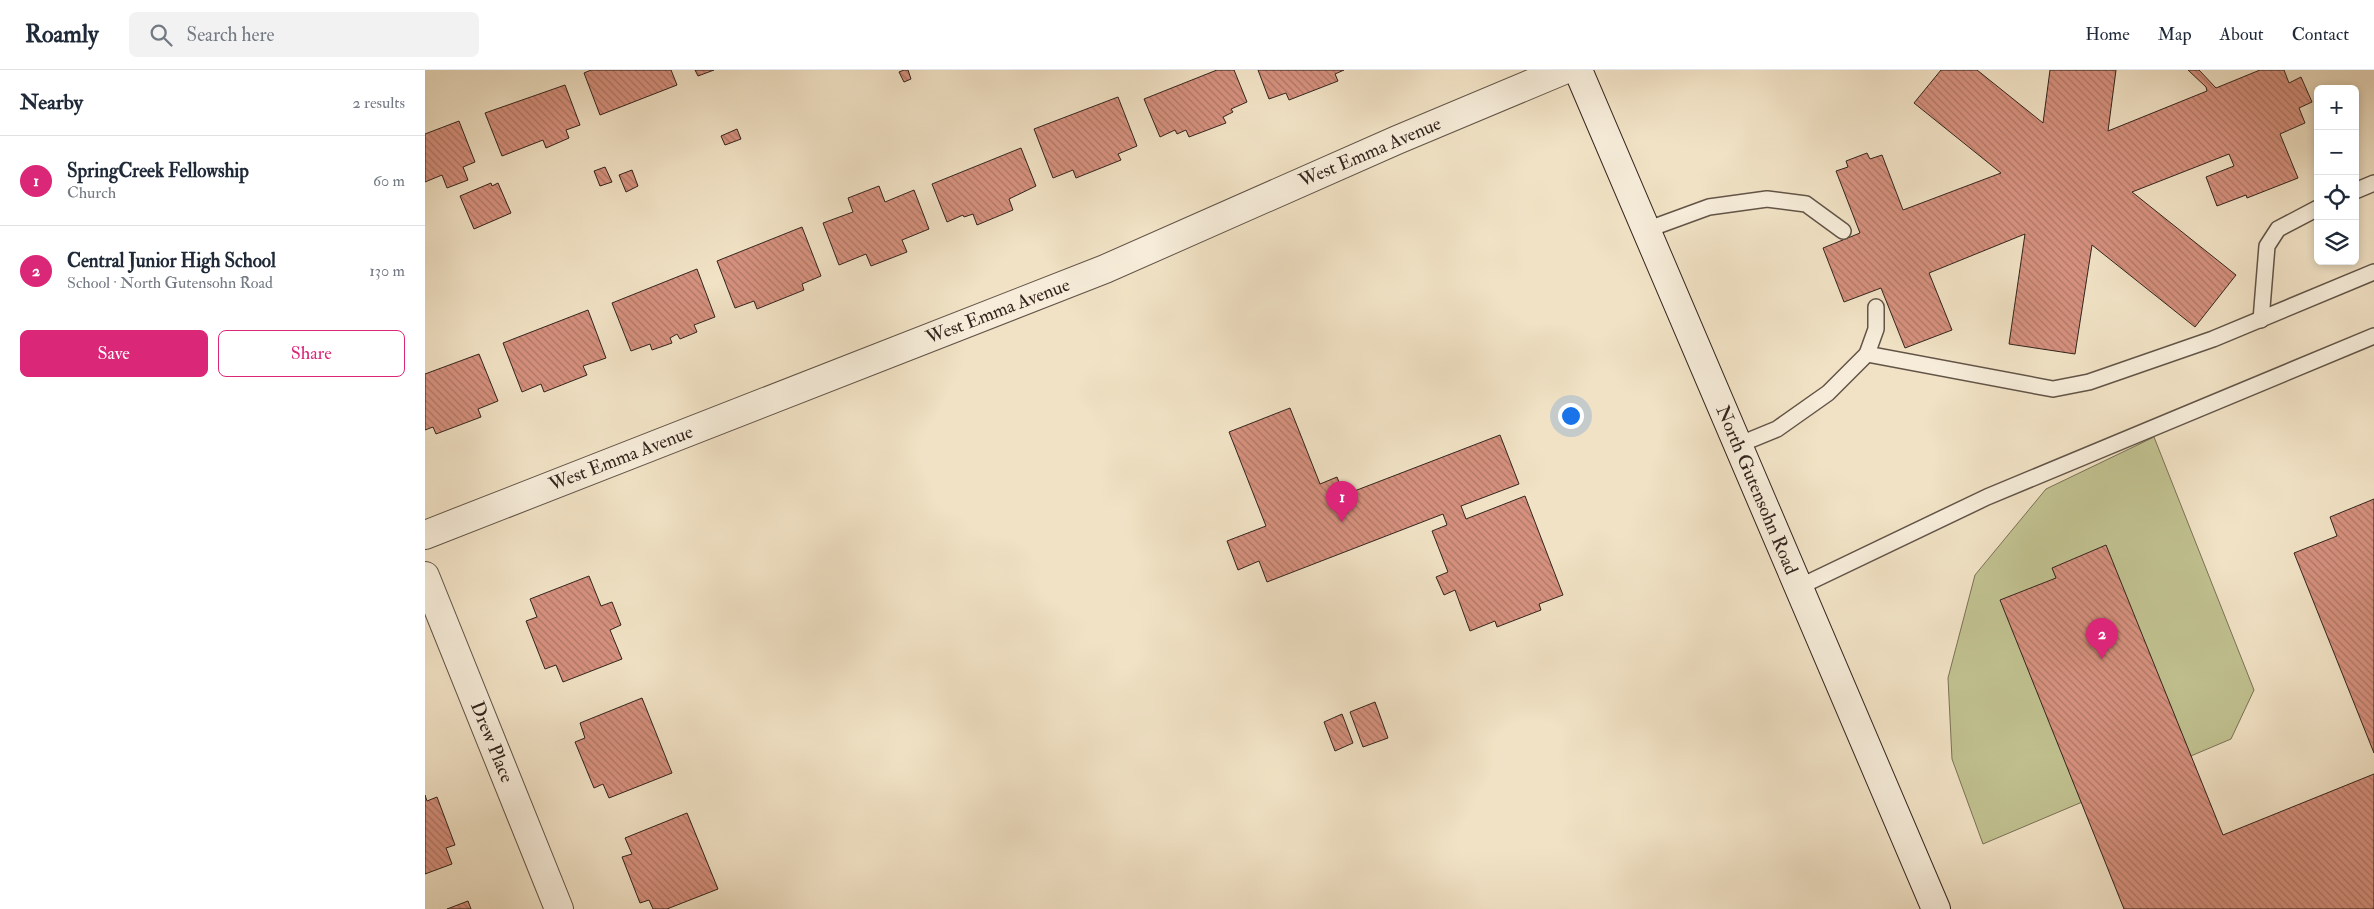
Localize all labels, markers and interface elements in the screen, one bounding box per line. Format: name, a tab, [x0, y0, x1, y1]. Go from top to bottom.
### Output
search box	[129, 12, 479, 57]
text: Roamly	[25, 19, 99, 50]
icon: search	[147, 21, 175, 49]
text: Search here	[187, 23, 274, 47]
text: Home	[2085, 23, 2130, 46]
text: Map	[2158, 23, 2192, 46]
text: About	[2220, 23, 2264, 46]
text: Contact	[2292, 23, 2349, 46]
map controls	[2314, 85, 2359, 265]
button: +	[2314, 85, 2359, 130]
text: Nearby	[20, 89, 83, 116]
text: 2 results	[352, 93, 405, 113]
street label: West Emma Avenue	[1294, 111, 1445, 193]
button: −	[2314, 130, 2359, 175]
text: SpringCreek Fellowship	[67, 159, 249, 183]
text: 1	[33, 171, 39, 191]
text: 60 m	[373, 171, 405, 191]
button: locate	[2314, 175, 2359, 220]
text: Church	[67, 183, 116, 203]
button: layers	[2314, 220, 2359, 265]
text: Central Junior High School	[67, 249, 276, 273]
text: 2	[32, 261, 40, 281]
text: 130 m	[369, 261, 405, 281]
text: School · North Gutensohn Road	[67, 273, 273, 293]
street label: West Emma Avenue	[922, 273, 1073, 350]
button: Save	[20, 330, 208, 377]
button: Share	[218, 330, 405, 377]
street label: North Gutensohn Road	[1710, 402, 1804, 579]
your location	[1558, 403, 1584, 429]
street label: West Emma Avenue	[545, 420, 696, 497]
pin: 1	[1326, 481, 1358, 522]
pin: 2	[2086, 618, 2118, 659]
street label: Drew Place	[465, 698, 519, 786]

